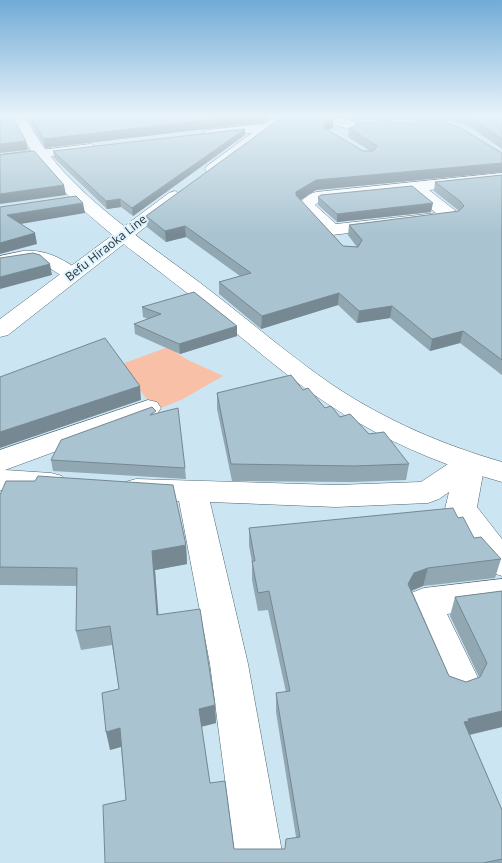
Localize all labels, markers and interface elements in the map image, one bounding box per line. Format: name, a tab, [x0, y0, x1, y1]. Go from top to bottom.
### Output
street label: Befu Hiraoka Line	[61, 210, 150, 285]

